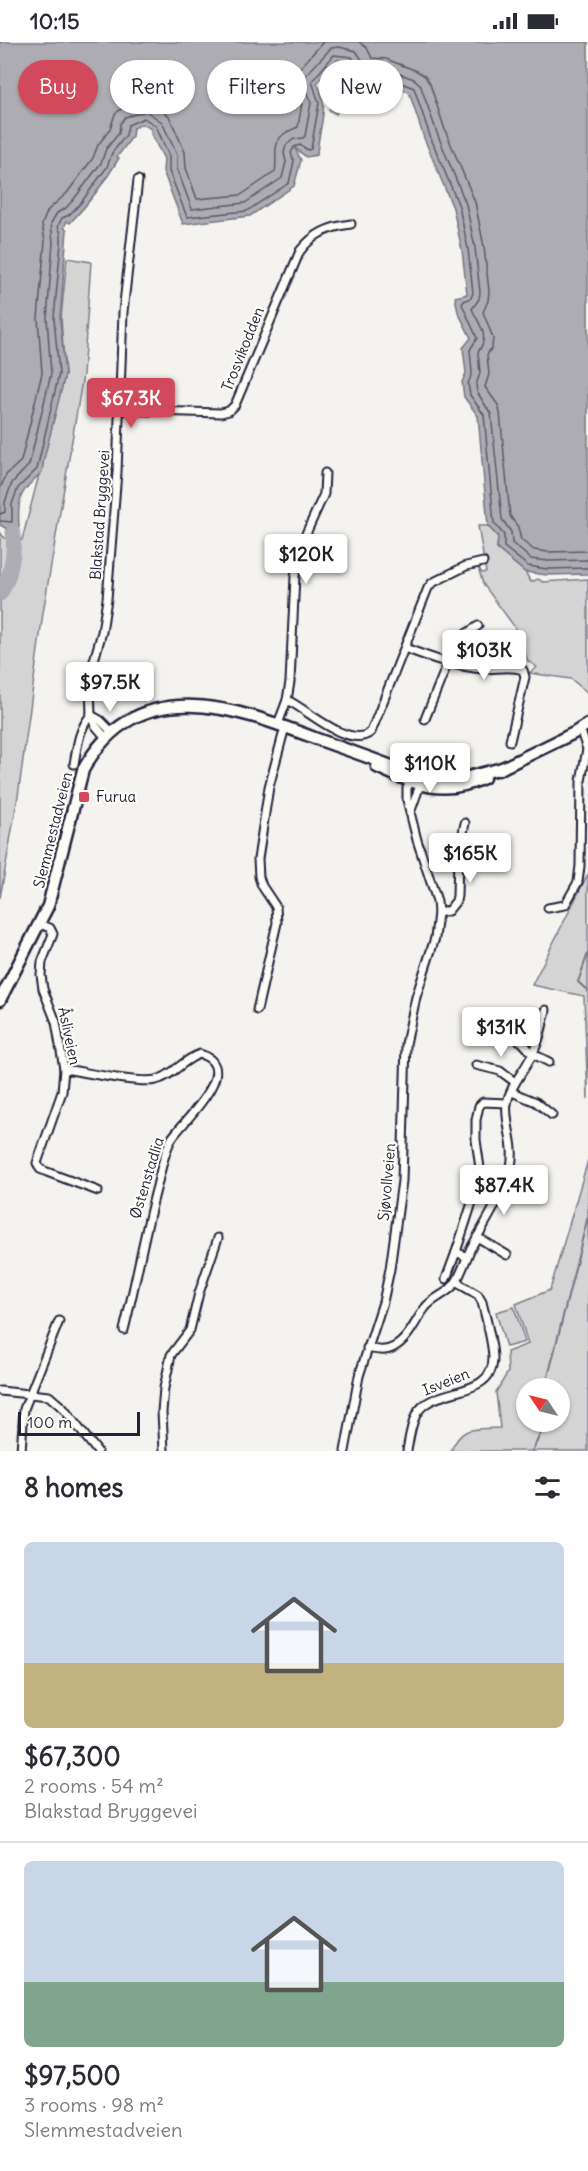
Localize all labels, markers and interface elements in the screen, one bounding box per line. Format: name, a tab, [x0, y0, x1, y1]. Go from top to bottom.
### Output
text: 10:15	[30, 7, 80, 35]
chip: Buy	[18, 60, 98, 114]
chip: Rent	[110, 60, 195, 114]
chip: Filters	[207, 60, 307, 114]
chip: New	[319, 60, 403, 114]
street label: Trosvikodden	[217, 304, 268, 394]
pin: $67.3K	[82, 378, 180, 429]
text: $67.3K	[101, 385, 161, 410]
street label: Blakstad Bryggevei	[85, 449, 114, 581]
pin: $120K	[264, 534, 348, 585]
text: $120K	[278, 541, 334, 566]
pin: $103K	[442, 630, 526, 681]
text: $103K	[456, 637, 512, 662]
pin: $97.5K	[61, 662, 159, 713]
text: $97.5K	[80, 669, 140, 694]
pin: $110K	[388, 743, 472, 794]
text: $110K	[404, 750, 456, 775]
street label: Slemmestadveien	[29, 770, 76, 890]
place label: Furua	[96, 787, 137, 806]
marker: Furua	[77, 790, 91, 804]
pin: $165K	[428, 833, 512, 884]
text: $165K	[443, 840, 497, 865]
street label: Åsliveien	[54, 1005, 86, 1067]
pin: $131K	[459, 1007, 543, 1058]
text: $131K	[476, 1014, 526, 1039]
street label: Østenstadlia	[125, 1134, 168, 1221]
street label: Sjøvollveien	[374, 1142, 399, 1222]
pin: $87.4K	[455, 1165, 553, 1216]
text: $87.4K	[474, 1172, 534, 1197]
street label: Isveien	[420, 1363, 472, 1399]
north arrow	[516, 1378, 570, 1432]
map controls	[516, 1378, 570, 1432]
scale bar	[18, 1409, 140, 1436]
text: 100 m	[27, 1412, 72, 1432]
text: 8 homes	[24, 1471, 123, 1504]
icon: filters	[531, 1471, 564, 1504]
icon: home	[240, 1581, 348, 1689]
text: $67,300	[24, 1740, 121, 1773]
text: 2 rooms · 54 m²	[24, 1773, 164, 1798]
text: Blakstad Bryggevei	[24, 1798, 198, 1823]
icon: home	[240, 1900, 348, 2008]
text: $97,500	[24, 2059, 121, 2092]
text: 3 rooms · 98 m²	[24, 2092, 164, 2117]
text: Slemmestadveien	[24, 2117, 183, 2142]

